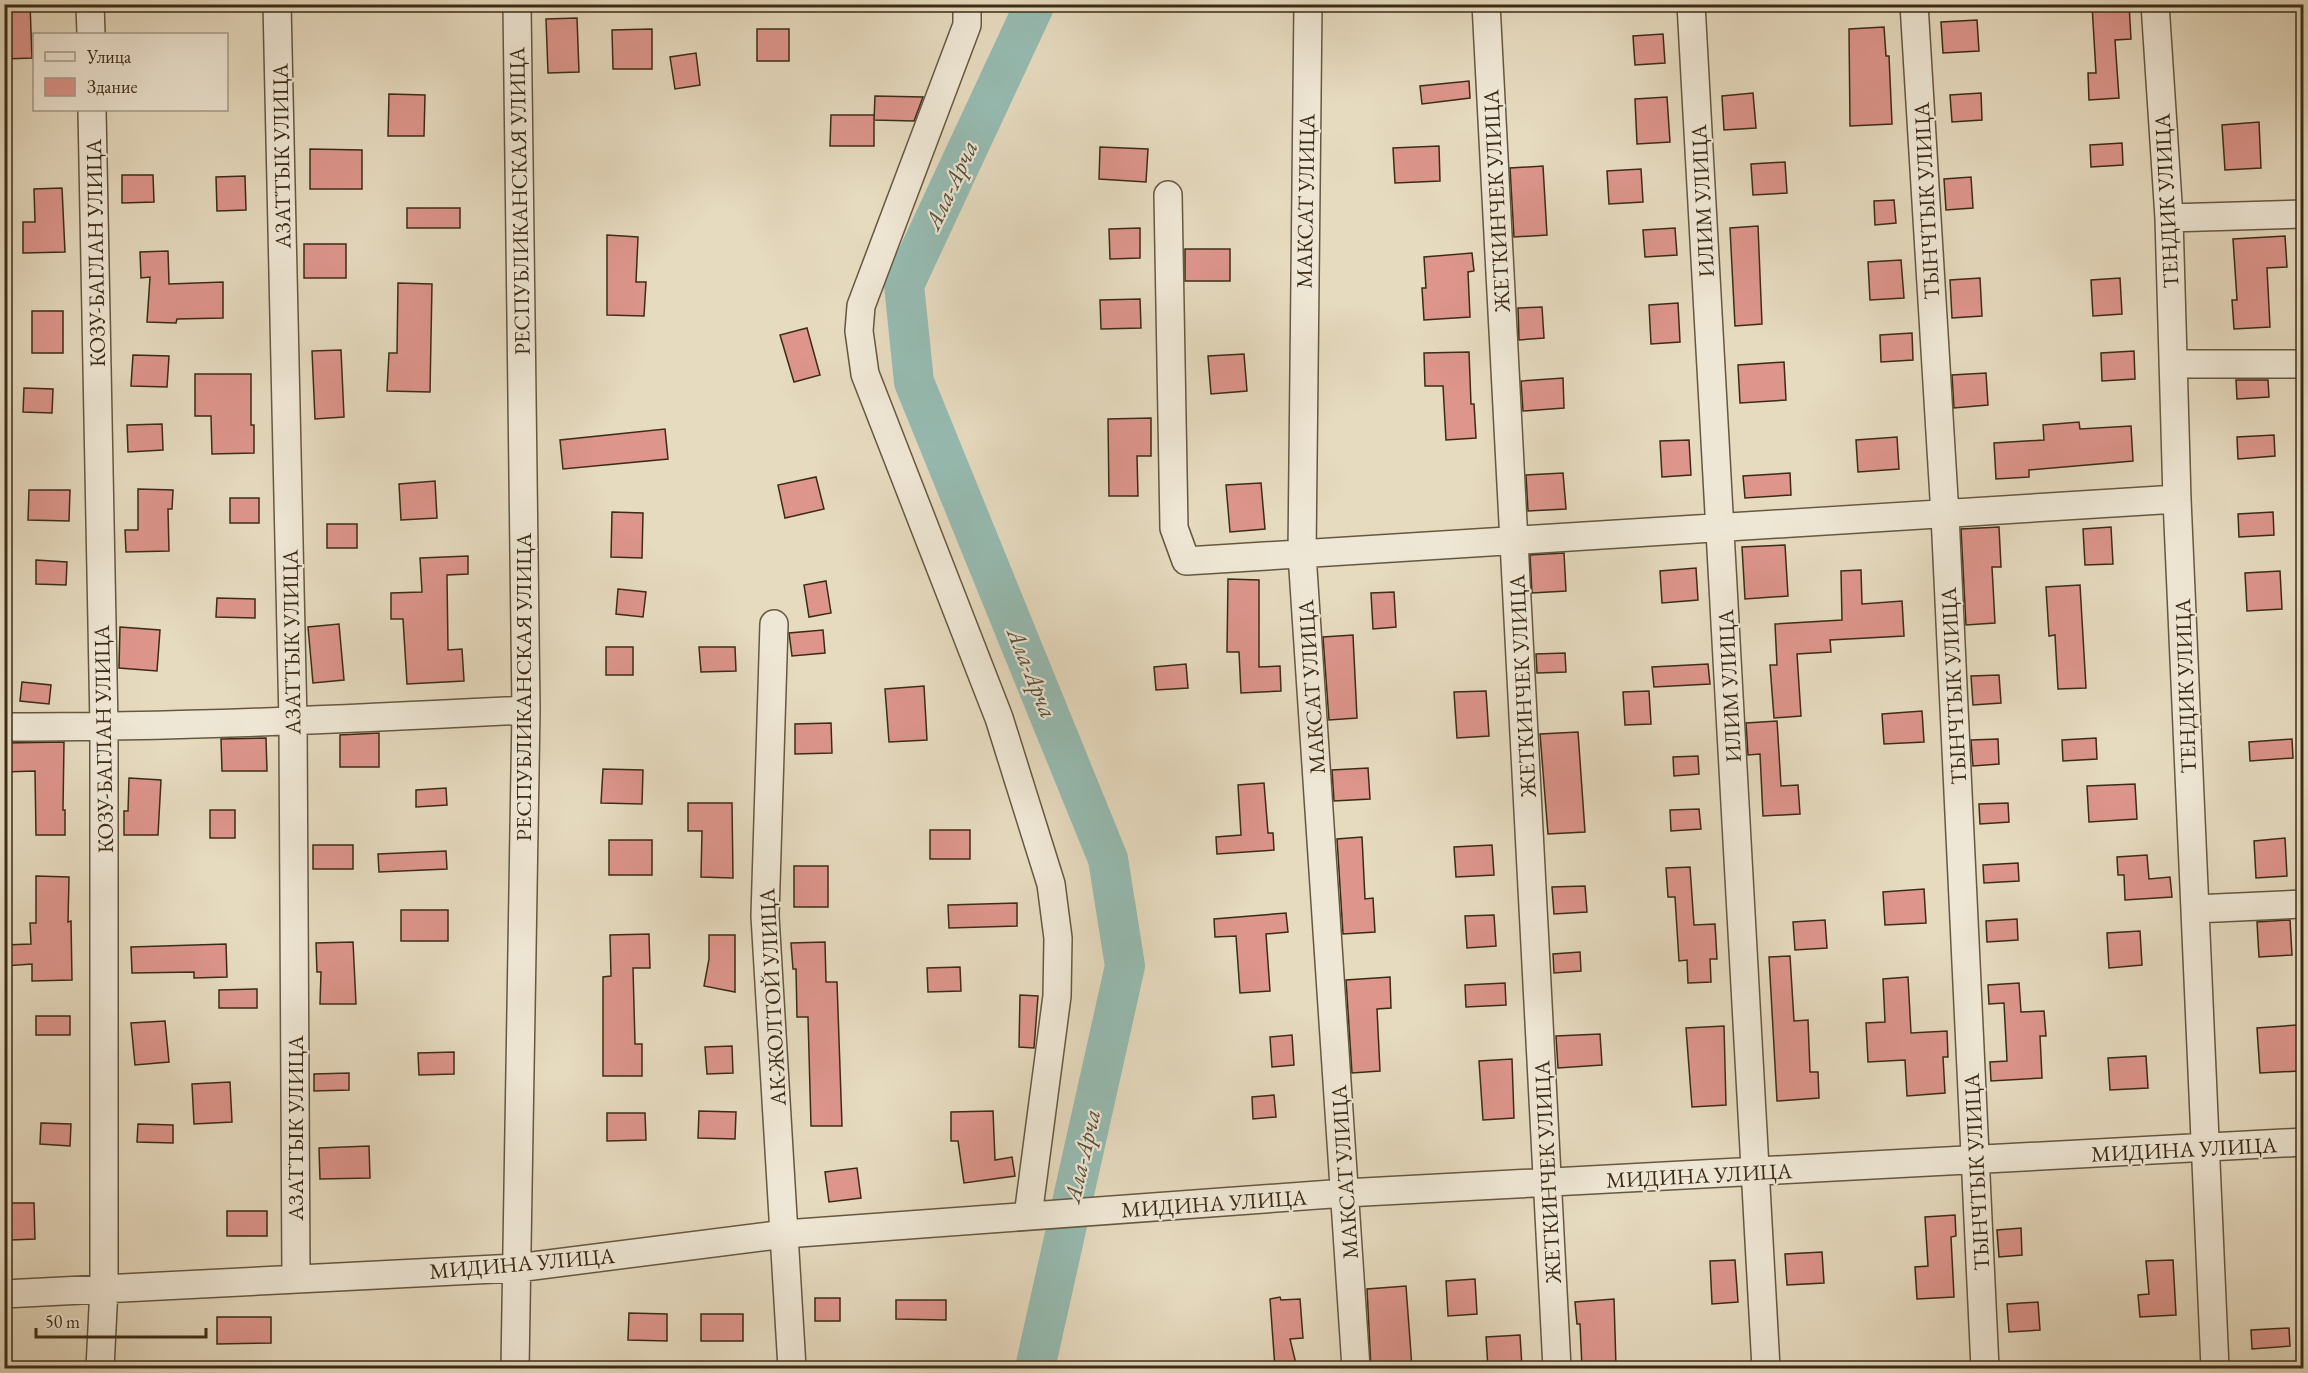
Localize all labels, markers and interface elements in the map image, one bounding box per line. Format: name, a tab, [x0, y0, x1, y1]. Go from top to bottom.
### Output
legend	[33, 33, 228, 111]
text: Улица	[86, 45, 132, 68]
street label: РЕСПУБЛИКАНСКАЯ УЛИЦА	[502, 46, 537, 355]
street label: АЗАТТЫК УЛИЦА	[265, 62, 298, 250]
text: Здание	[87, 75, 137, 98]
street label: ЖЕТКИНЧЕК УЛИЦА	[1476, 88, 1517, 314]
street label: ТЫНЧТЫК УЛИЦА	[1907, 101, 1946, 300]
street label: ТЕНДИК УЛИЦА	[2147, 112, 2186, 289]
street label: МАКСАТ УЛИЦА	[1289, 113, 1322, 289]
street label: ИЛИМ УЛИЦА	[1684, 123, 1721, 278]
water label: Ала-Арча	[916, 135, 985, 236]
street label: КОЗУ-БАГЛАН УЛИЦА	[79, 138, 112, 367]
street label: РЕСПУБЛИКАНСКАЯ УЛИЦА	[509, 532, 538, 841]
street label: АЗАТТЫК УЛИЦА	[275, 548, 308, 736]
street label: ЖЕТКИНЧЕК УЛИЦА	[1502, 573, 1543, 799]
street label: ТЫНЧТЫК УЛИЦА	[1934, 586, 1973, 785]
street label: ТЕНДИК УЛИЦА	[2168, 597, 2203, 774]
street label: МАКСАТ УЛИЦА	[1291, 598, 1332, 775]
street label: ИЛИМ УЛИЦА	[1711, 608, 1748, 763]
water label: Ала-Арча	[1000, 621, 1065, 723]
street label: КОЗУ-БАГЛАН УЛИЦА	[87, 624, 120, 853]
street label: АК-ЖОЛТОЙ УЛИЦА	[752, 887, 793, 1108]
street label: АЗАТТЫК УЛИЦА	[281, 1035, 310, 1222]
street label: ЖЕТКИНЧЕК УЛИЦА	[1527, 1059, 1568, 1285]
street label: ТЫНЧТЫК УЛИЦА	[1957, 1072, 1996, 1271]
street label: МАКСАТ УЛИЦА	[1324, 1083, 1365, 1260]
water label: Ала-Арча	[1055, 1106, 1107, 1208]
street label: МИДИНА УЛИЦА	[2090, 1130, 2279, 1169]
street label: МИДИНА УЛИЦА	[1605, 1156, 1794, 1195]
street label: МИДИНА УЛИЦА	[1120, 1182, 1309, 1224]
street label: МИДИНА УЛИЦА	[428, 1241, 617, 1286]
scale bar	[36, 1301, 206, 1339]
text: 50 m	[45, 1310, 80, 1333]

